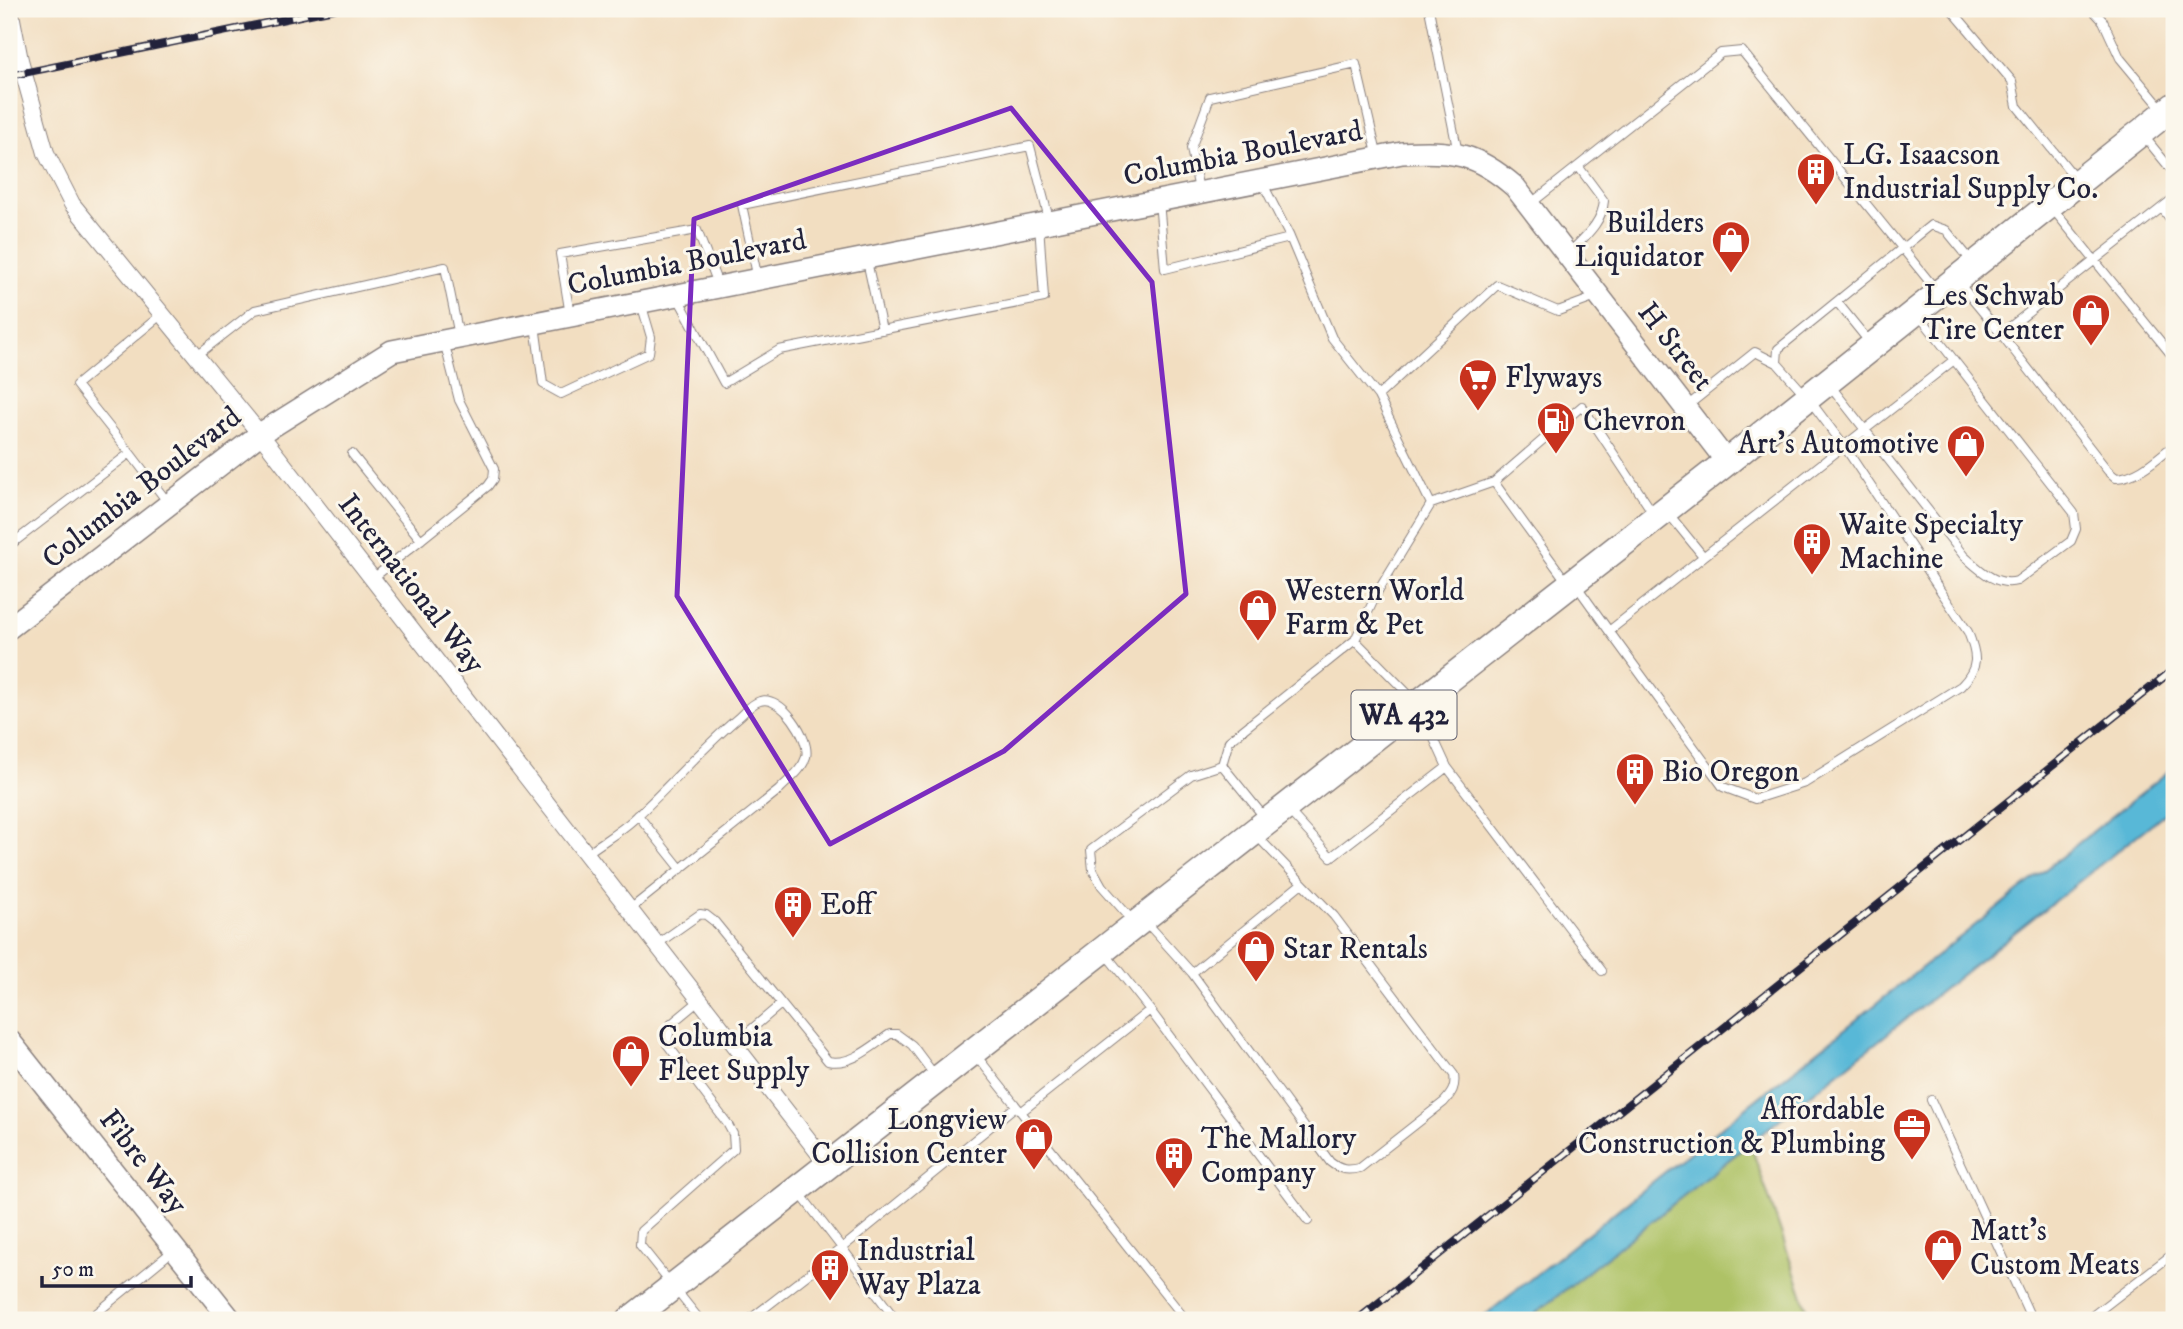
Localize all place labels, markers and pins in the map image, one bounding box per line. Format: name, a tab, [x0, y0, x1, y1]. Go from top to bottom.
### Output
place label: LG. Isaacson Industrial Supply Co.	[1843, 137, 2098, 208]
building icon: LG. Isaacson Industrial Supply Co.	[1795, 151, 1837, 206]
place label: Builders Liquidator	[1575, 205, 1704, 276]
shop icon: Builders Liquidator	[1710, 219, 1752, 274]
place label: Les Schwab Tire Center	[1923, 278, 2064, 349]
shop icon: Les Schwab Tire Center	[2070, 292, 2112, 347]
supermarket icon: Flyways	[1457, 357, 1499, 412]
place label: Flyways	[1505, 360, 1602, 397]
fuel station icon: Chevron	[1535, 400, 1577, 455]
place label: Chevron	[1583, 403, 1686, 440]
shop icon: Art's Automotive	[1945, 423, 1987, 478]
place label: Art's Automotive	[1738, 426, 1939, 463]
place label: Waite Specialty Machine	[1838, 507, 2024, 578]
building icon: Waite Specialty Machine	[1791, 521, 1833, 576]
place label: Western World Farm & Pet	[1284, 573, 1464, 644]
shop icon: Western World Farm & Pet	[1237, 587, 1279, 642]
building icon: Bio Oregon	[1614, 751, 1656, 806]
place label: Bio Oregon	[1662, 754, 1800, 791]
building icon: Eoff	[772, 884, 814, 939]
place label: Eoff	[820, 887, 878, 924]
shop icon: Star Rentals	[1235, 928, 1277, 983]
place label: Star Rentals	[1283, 931, 1428, 968]
place label: Columbia Fleet Supply	[658, 1019, 810, 1090]
shop icon: Columbia Fleet Supply	[610, 1033, 652, 1088]
place label: Affordable Construction & Plumbing	[1578, 1092, 1885, 1163]
place label: Longview Collision Center	[811, 1102, 1007, 1173]
office icon: Affordable Construction & Plumbing	[1891, 1106, 1933, 1161]
shop icon: Longview Collision Center	[1013, 1116, 1055, 1171]
place label: The Mallory Company	[1201, 1121, 1357, 1192]
building icon: The Mallory Company	[1153, 1135, 1195, 1190]
place label: Matt's Custom Meats	[1970, 1213, 2139, 1284]
shop icon: Matt's Custom Meats	[1922, 1227, 1964, 1282]
place label: Industrial Way Plaza	[856, 1233, 981, 1304]
building icon: Industrial Way Plaza	[809, 1247, 851, 1302]

